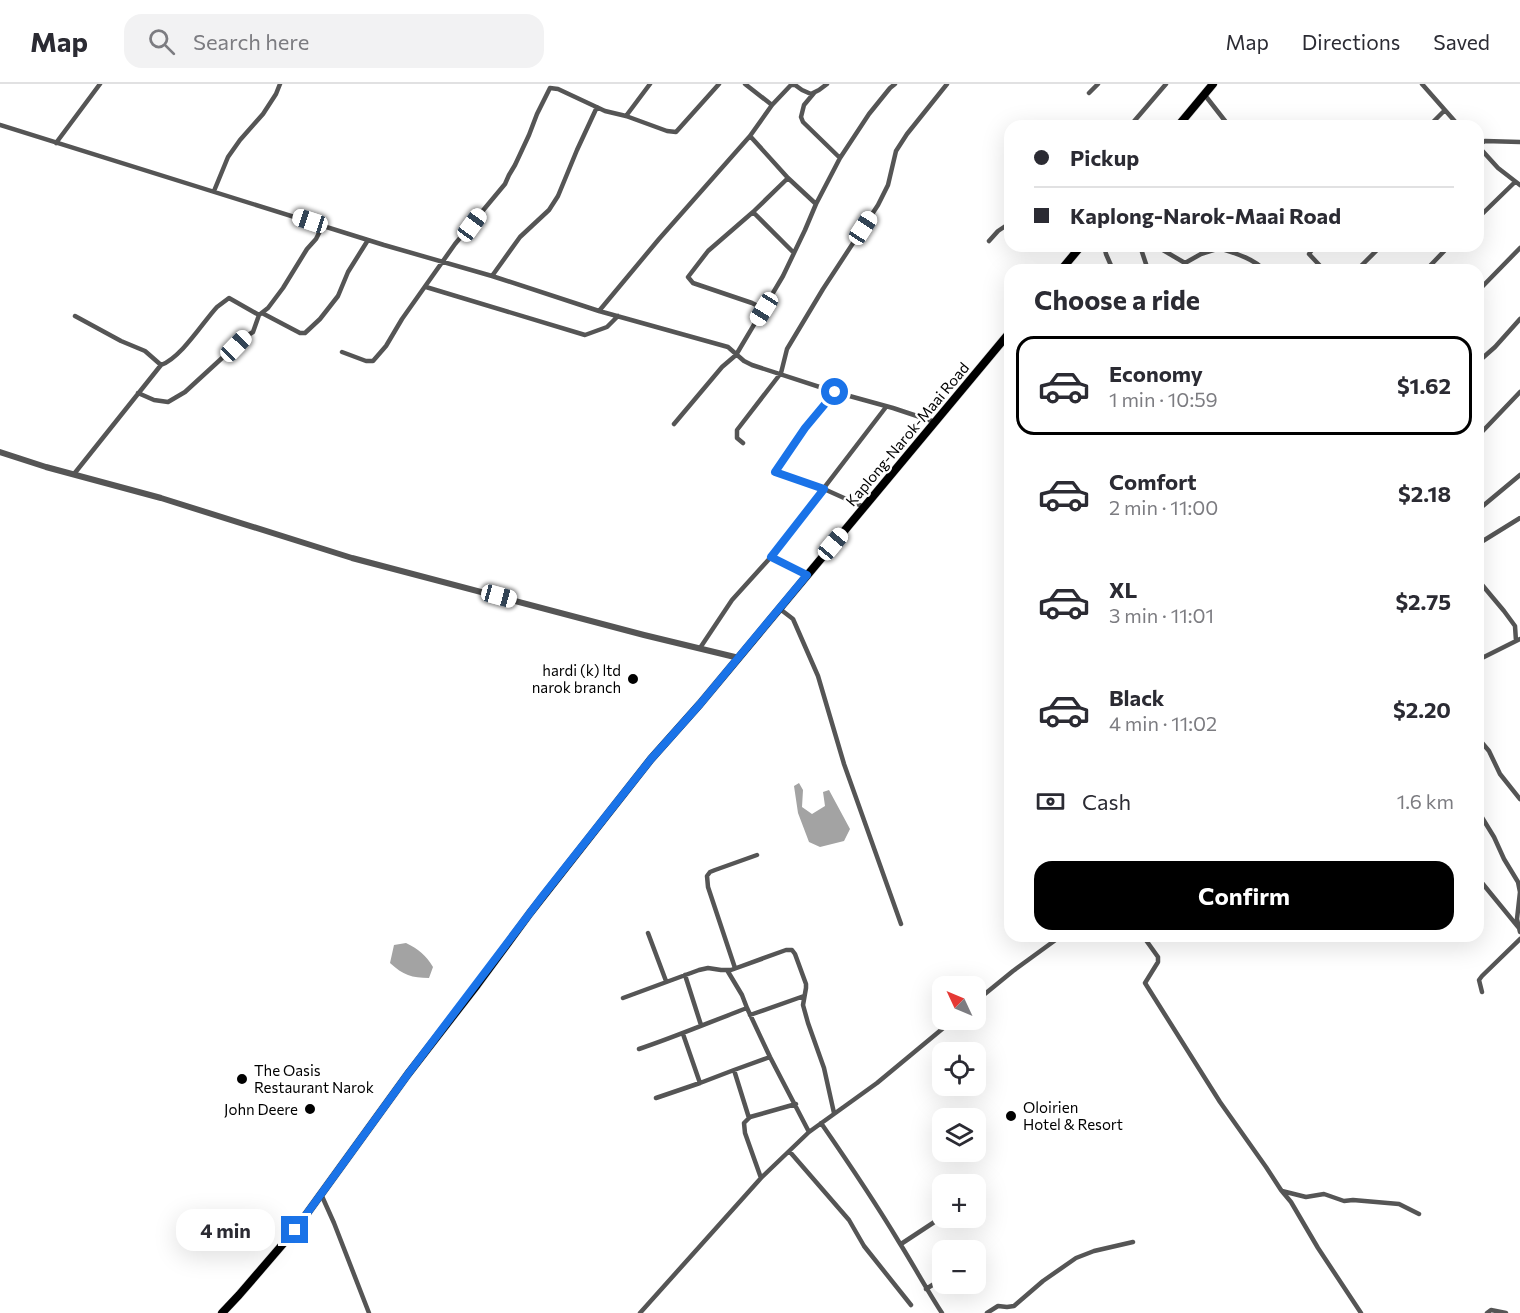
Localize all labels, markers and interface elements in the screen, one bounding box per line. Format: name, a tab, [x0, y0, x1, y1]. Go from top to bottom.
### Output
search box	[124, 14, 544, 68]
text: Map	[30, 24, 88, 58]
icon: search	[145, 25, 178, 58]
text: Search here	[193, 28, 309, 55]
text: Map	[1226, 29, 1269, 54]
text: Directions	[1302, 29, 1400, 54]
text: Saved	[1433, 29, 1490, 54]
text: Pickup	[1070, 144, 1139, 171]
text: Kaplong-Narok-Maai Road	[1070, 202, 1341, 229]
car	[454, 205, 490, 245]
car	[290, 207, 330, 235]
car	[846, 208, 880, 248]
text: Choose a ride	[1034, 283, 1200, 316]
car	[747, 289, 781, 329]
car	[217, 327, 255, 365]
street label: Kaplong-Narok-Maai Road	[842, 359, 972, 509]
icon: car	[1037, 359, 1091, 413]
text: Economy	[1109, 360, 1203, 387]
text: $1.62	[1397, 372, 1451, 399]
route start	[821, 378, 848, 405]
text: 1 min · 10:59	[1109, 387, 1218, 411]
icon: car	[1037, 467, 1091, 521]
text: Comfort	[1109, 468, 1197, 495]
text: $2.18	[1398, 480, 1451, 507]
text: 2 min · 11:00	[1109, 495, 1218, 519]
car	[815, 524, 851, 564]
icon: car	[1037, 575, 1091, 629]
text: XL	[1109, 576, 1137, 603]
car	[479, 583, 519, 609]
text: $2.75	[1395, 588, 1451, 615]
text: 3 min · 11:01	[1109, 603, 1214, 627]
place label: hardi (k) ltd narok branch	[532, 661, 621, 696]
marker: hardi (k) ltd narok branch	[626, 672, 640, 686]
icon: car	[1037, 683, 1091, 737]
text: Black	[1109, 684, 1164, 711]
text: $2.20	[1393, 696, 1451, 723]
text: 4 min · 11:02	[1109, 711, 1217, 735]
icon: cash	[1034, 785, 1067, 818]
text: Cash	[1082, 788, 1131, 815]
text: 1.6 km	[1397, 789, 1454, 813]
button: Confirm	[1034, 861, 1454, 930]
north arrow	[932, 976, 986, 1030]
map controls	[932, 976, 986, 1294]
button: locate	[932, 1042, 986, 1096]
place label: The Oasis Restaurant Narok	[254, 1061, 374, 1096]
marker: The Oasis Restaurant Narok	[235, 1072, 249, 1086]
place label: Oloirien Hotel & Resort	[1023, 1098, 1123, 1133]
place label: John Deere	[224, 1100, 298, 1118]
marker: John Deere	[303, 1102, 317, 1116]
button: layers	[932, 1108, 986, 1162]
marker: Oloirien Hotel & Resort	[1004, 1109, 1018, 1123]
button: +	[932, 1174, 986, 1228]
callout: 4 min	[175, 1209, 274, 1251]
route end	[281, 1216, 308, 1243]
text: 4 min	[200, 1218, 251, 1242]
button: −	[932, 1240, 986, 1294]

